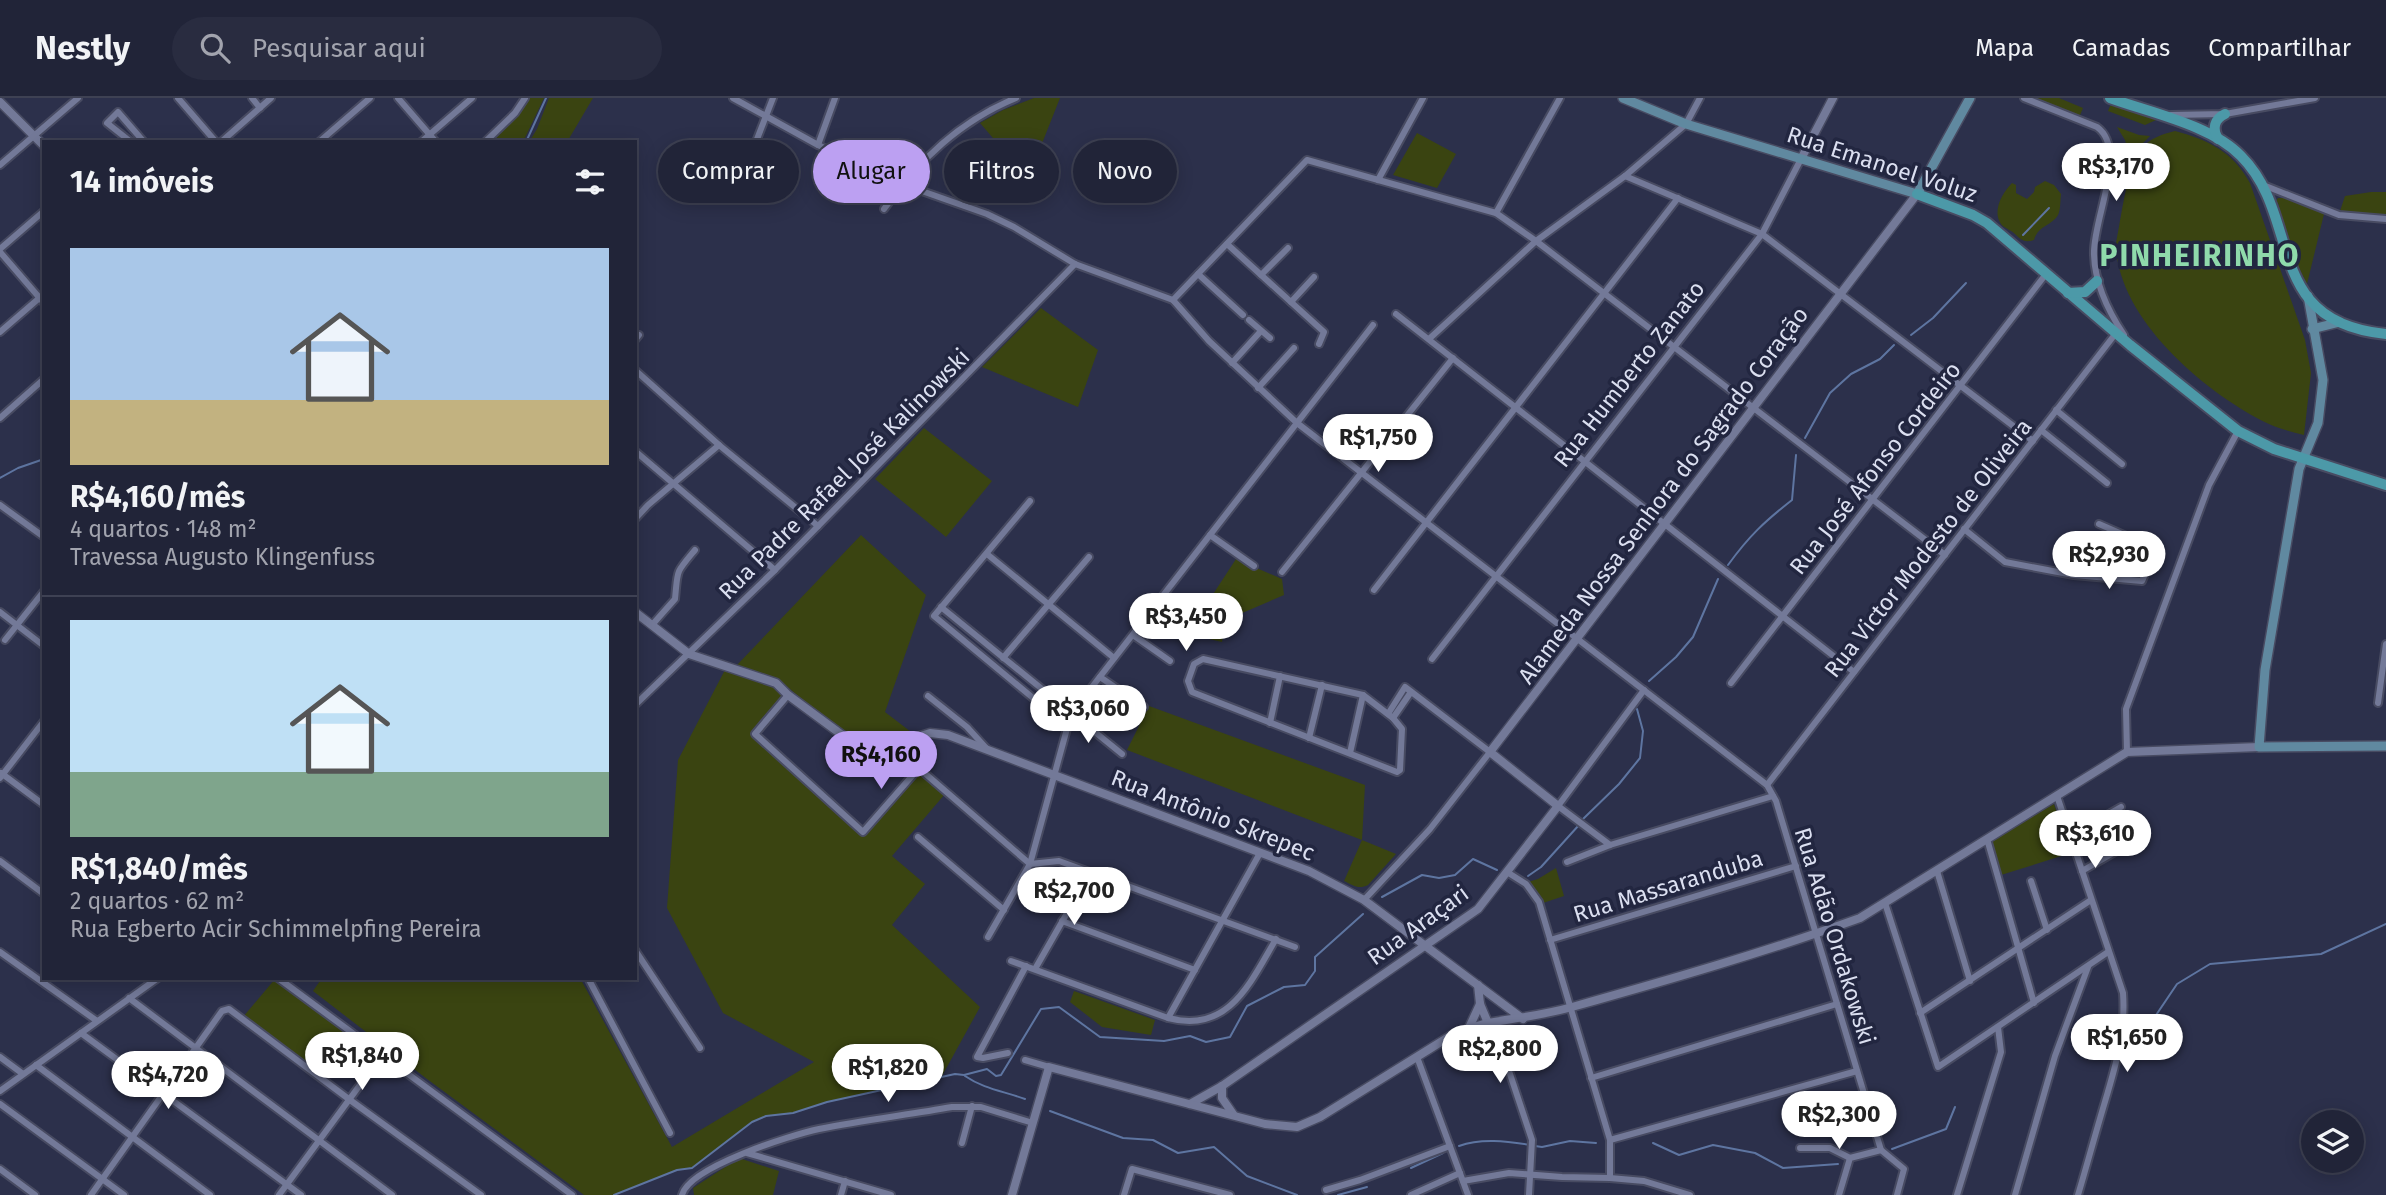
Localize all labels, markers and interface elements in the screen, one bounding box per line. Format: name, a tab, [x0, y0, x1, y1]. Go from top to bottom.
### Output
search box	[172, 17, 662, 80]
text: Nestly	[35, 28, 130, 68]
icon: search	[196, 29, 234, 67]
text: Pesquisar aqui	[252, 33, 426, 64]
text: Mapa	[1975, 34, 2034, 62]
text: Camadas	[2072, 34, 2170, 62]
text: Compartilhar	[2208, 34, 2351, 62]
street label: Rua Emanoel Voluz	[1783, 120, 1981, 208]
chip: Comprar	[658, 140, 799, 203]
chip: Alugar	[813, 140, 930, 203]
chip: Filtros	[944, 140, 1059, 203]
chip: Novo	[1073, 140, 1177, 203]
pin: R$3,170	[2051, 144, 2181, 203]
text: R$3,170	[2078, 152, 2154, 180]
icon: filters	[571, 163, 609, 201]
text: 14 imóveis	[70, 164, 214, 200]
district label: PINHEIRINHO	[2099, 238, 2301, 274]
street label: Rua Humberto Zanato	[1548, 275, 1710, 473]
icon: home	[277, 294, 403, 420]
street label: Alameda Nossa Senhora do Sagrado Coração	[1512, 301, 1814, 689]
street label: Rua Padre Rafael José Kalinowski	[713, 343, 975, 605]
street label: Rua José Afonso Cordeiro	[1783, 356, 1967, 580]
street label: Rua Victor Modesto de Oliveira	[1818, 413, 2038, 683]
pin: R$1,750	[1313, 414, 1443, 474]
text: R$1,750	[1339, 423, 1417, 451]
text: R$4,160/mês	[70, 479, 245, 515]
text: 4 quartos · 148 m²	[70, 515, 256, 543]
pin: R$2,930	[2044, 532, 2174, 591]
text: R$2,930	[2068, 540, 2150, 568]
text: Travessa Augusto Klingenfuss	[70, 543, 375, 571]
pin: R$3,450	[1121, 594, 1251, 653]
text: R$3,450	[1145, 602, 1227, 630]
icon: home	[277, 666, 403, 792]
pin: R$3,060	[1023, 686, 1153, 745]
text: R$3,060	[1046, 694, 1130, 722]
pin: R$4,160	[816, 732, 946, 791]
text: R$4,160	[841, 740, 921, 768]
street label: Rua Antônio Skrepec	[1107, 763, 1319, 867]
pin: R$3,610	[2030, 810, 2160, 870]
text: R$3,610	[2055, 819, 2135, 847]
street label: Rua Adão Ordakowski	[1789, 824, 1881, 1048]
street label: Rua Massaranduba	[1570, 844, 1766, 928]
text: R$1,840/mês	[70, 851, 248, 887]
pin: R$2,700	[1009, 868, 1139, 927]
text: R$2,700	[1033, 876, 1115, 904]
street label: Rua Araçari	[1362, 879, 1474, 971]
text: 2 quartos · 62 m²	[70, 887, 244, 915]
text: Rua Egberto Acir Schimmelpfing Pereira	[70, 915, 482, 943]
pin: R$1,650	[2062, 1014, 2192, 1074]
text: R$1,650	[2087, 1023, 2167, 1051]
pin: R$2,800	[1435, 1026, 1565, 1085]
pin: R$1,840	[297, 1032, 427, 1092]
text: R$2,800	[1458, 1034, 1542, 1062]
text: R$1,840	[321, 1041, 403, 1069]
pin: R$1,820	[823, 1044, 953, 1104]
pin: R$4,720	[103, 1052, 233, 1111]
text: R$1,820	[848, 1053, 928, 1081]
text: R$4,720	[127, 1060, 209, 1088]
pin: R$2,300	[1774, 1091, 1904, 1151]
text: R$2,300	[1797, 1100, 1881, 1128]
map controls	[2301, 1110, 2364, 1173]
button: layers	[2301, 1110, 2364, 1173]

